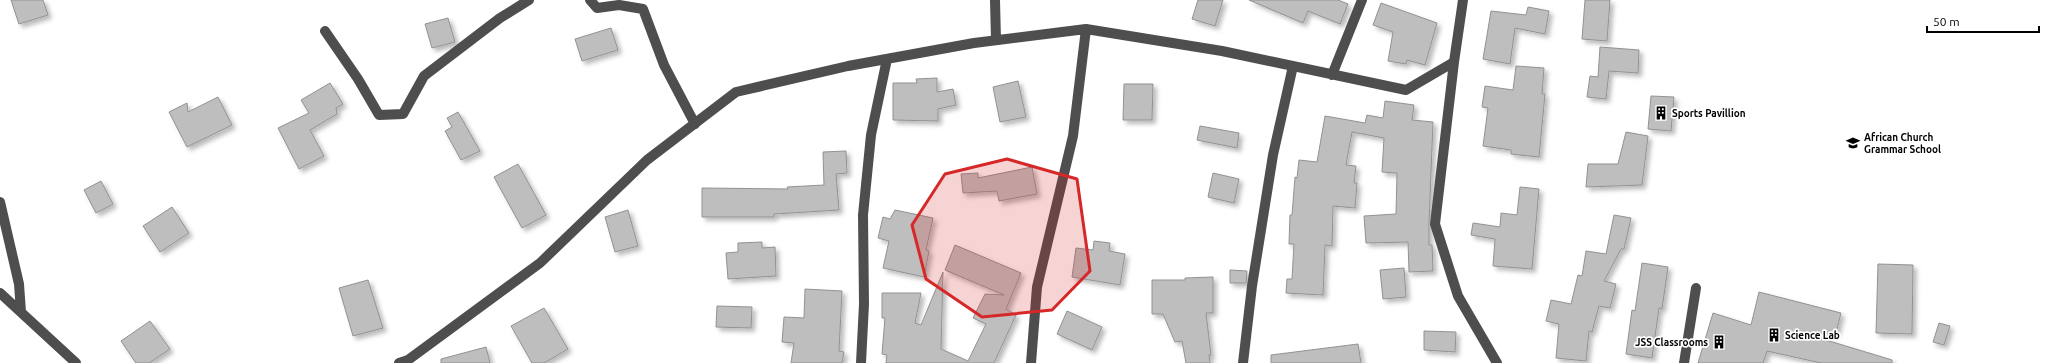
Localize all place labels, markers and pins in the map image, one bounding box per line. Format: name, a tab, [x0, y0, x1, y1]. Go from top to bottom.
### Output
building icon: Sports Pavillion	[1653, 105, 1669, 121]
place label: Sports Pavillion	[1672, 108, 1746, 119]
place label: African Church Grammar School	[1864, 132, 1941, 155]
school or university icon: African Church Grammar School	[1845, 135, 1861, 151]
building icon: Science Lab	[1766, 327, 1782, 343]
place label: Science Lab	[1785, 330, 1840, 341]
building icon: JSS Classrooms	[1711, 334, 1727, 350]
place label: JSS Classrooms	[1635, 337, 1708, 348]

